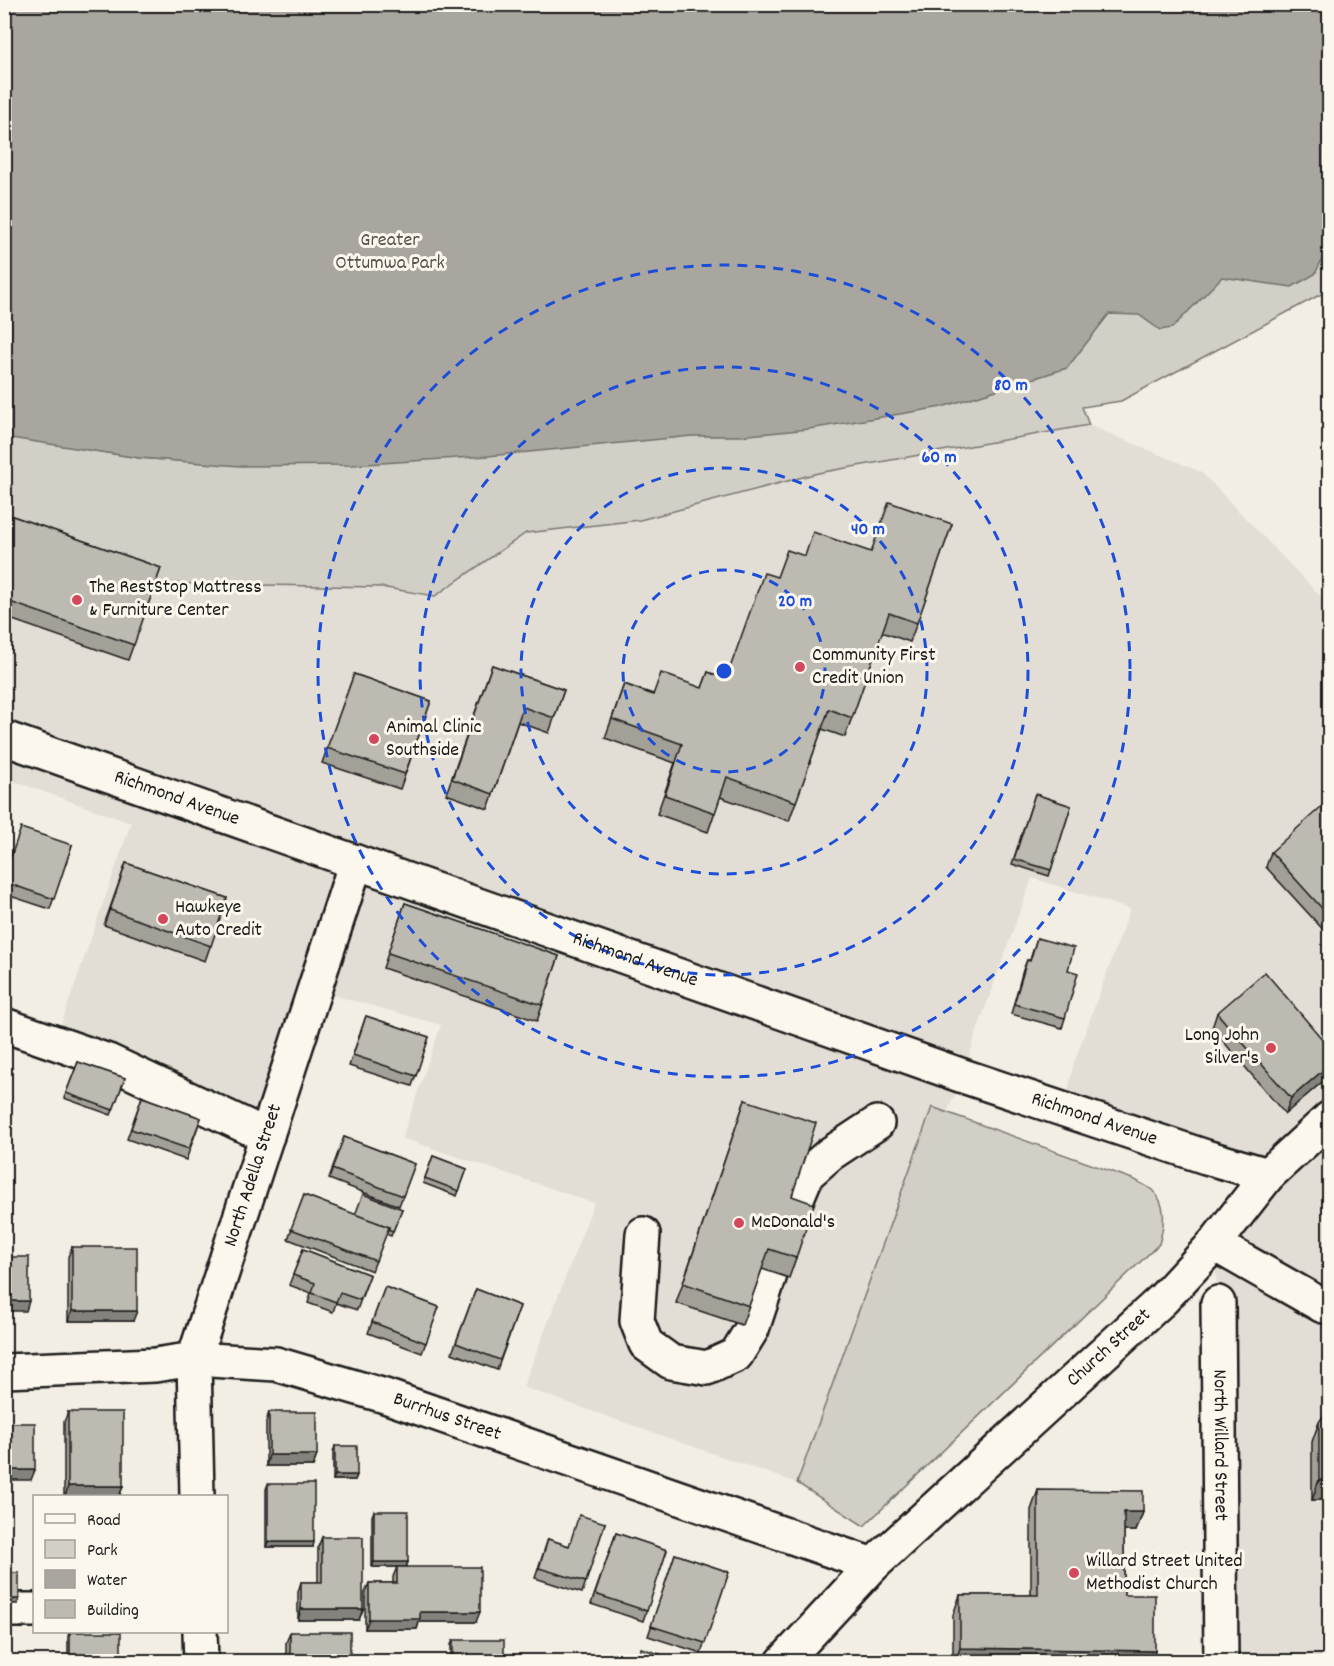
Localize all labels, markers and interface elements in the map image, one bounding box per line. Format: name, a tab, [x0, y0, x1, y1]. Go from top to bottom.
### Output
park label: Greater Ottumwa Park	[335, 227, 445, 278]
text: 80 m	[994, 374, 1028, 399]
text: 60 m	[921, 446, 957, 471]
text: 40 m	[851, 518, 885, 543]
place label: The RestStop Mattress & Furniture Center	[89, 574, 262, 625]
text: 20 m	[778, 590, 812, 615]
marker: The RestStop Mattress & Furniture Center	[70, 593, 84, 607]
place label: Community First Credit Union	[812, 642, 936, 693]
marker: Community First Credit Union	[793, 660, 807, 674]
centre of rings	[714, 661, 734, 681]
place label: Animal Clinic Southside	[386, 714, 482, 765]
marker: Animal Clinic Southside	[367, 732, 381, 746]
street label: Richmond Avenue	[110, 764, 243, 834]
place label: Hawkeye Auto Credit	[175, 894, 262, 945]
marker: Hawkeye Auto Credit	[156, 912, 170, 926]
street label: Richmond Avenue	[568, 925, 702, 995]
place label: Long John Silver's	[1185, 1022, 1259, 1073]
marker: Long John Silver's	[1264, 1041, 1278, 1055]
street label: Richmond Avenue	[1027, 1086, 1161, 1154]
street label: North Adella Street	[217, 1101, 290, 1251]
place label: McDonald's	[751, 1209, 835, 1237]
marker: McDonald's	[732, 1216, 746, 1230]
street label: Church Street	[1061, 1302, 1158, 1394]
street label: North Willard Street	[1205, 1369, 1234, 1521]
street label: Burrhus Street	[389, 1386, 505, 1449]
legend	[33, 1495, 228, 1633]
text: Road	[87, 1509, 121, 1534]
text: Park	[87, 1539, 118, 1564]
place label: Willard Street United Methodist Church	[1086, 1548, 1243, 1599]
marker: Willard Street United Methodist Church	[1067, 1566, 1081, 1580]
text: Water	[87, 1569, 127, 1594]
text: Building	[87, 1599, 139, 1624]

